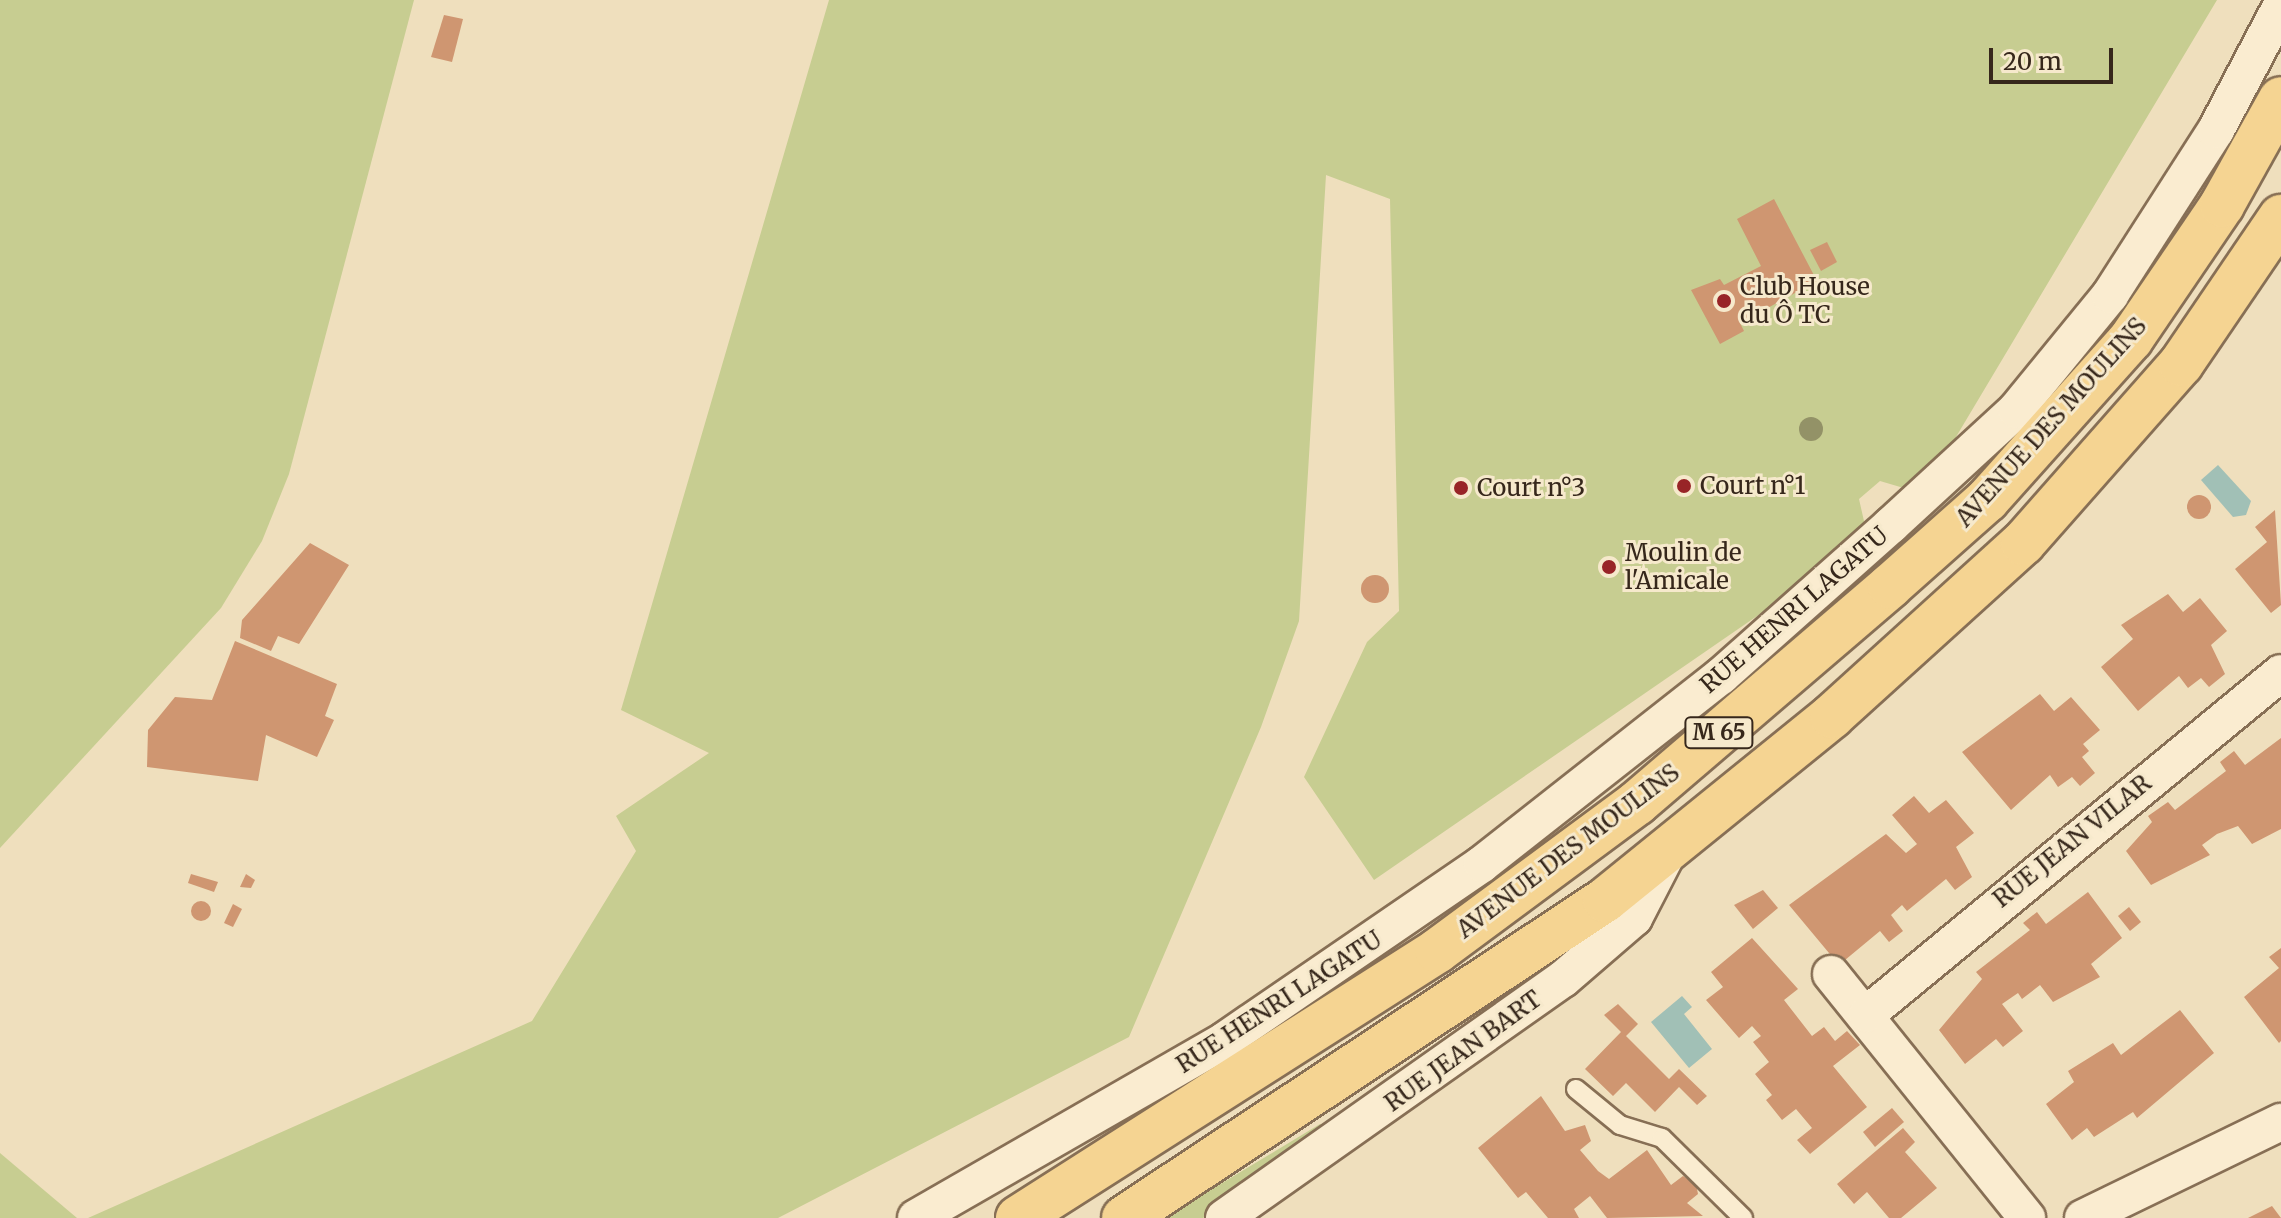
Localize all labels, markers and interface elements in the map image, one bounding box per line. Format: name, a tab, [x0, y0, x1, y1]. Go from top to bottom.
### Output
scale bar	[1993, 32, 2117, 82]
text: 20 m	[2003, 46, 2062, 77]
place label: Club House du Ô TC	[1740, 273, 1870, 329]
marker: Club House du Ô TC	[1715, 292, 1733, 310]
street label: AVENUE DES MOULINS	[1950, 312, 2152, 532]
place label: Court n°1	[1700, 472, 1805, 500]
place label: Court n°3	[1477, 474, 1585, 502]
marker: Court n°1	[1675, 477, 1693, 495]
marker: Court n°3	[1452, 479, 1470, 497]
street label: RUE HENRI LAGATU	[1694, 521, 1894, 699]
place label: Moulin de l'Amicale	[1625, 539, 1742, 595]
marker: Moulin de l'Amicale	[1600, 558, 1618, 576]
road number: M 65	[1683, 715, 1755, 751]
street label: AVENUE DES MOULINS	[1451, 758, 1685, 944]
street label: RUE JEAN VILAR	[1987, 768, 2157, 914]
street label: RUE HENRI LAGATU	[1171, 925, 1387, 1079]
street label: RUE JEAN BART	[1379, 984, 1547, 1118]

